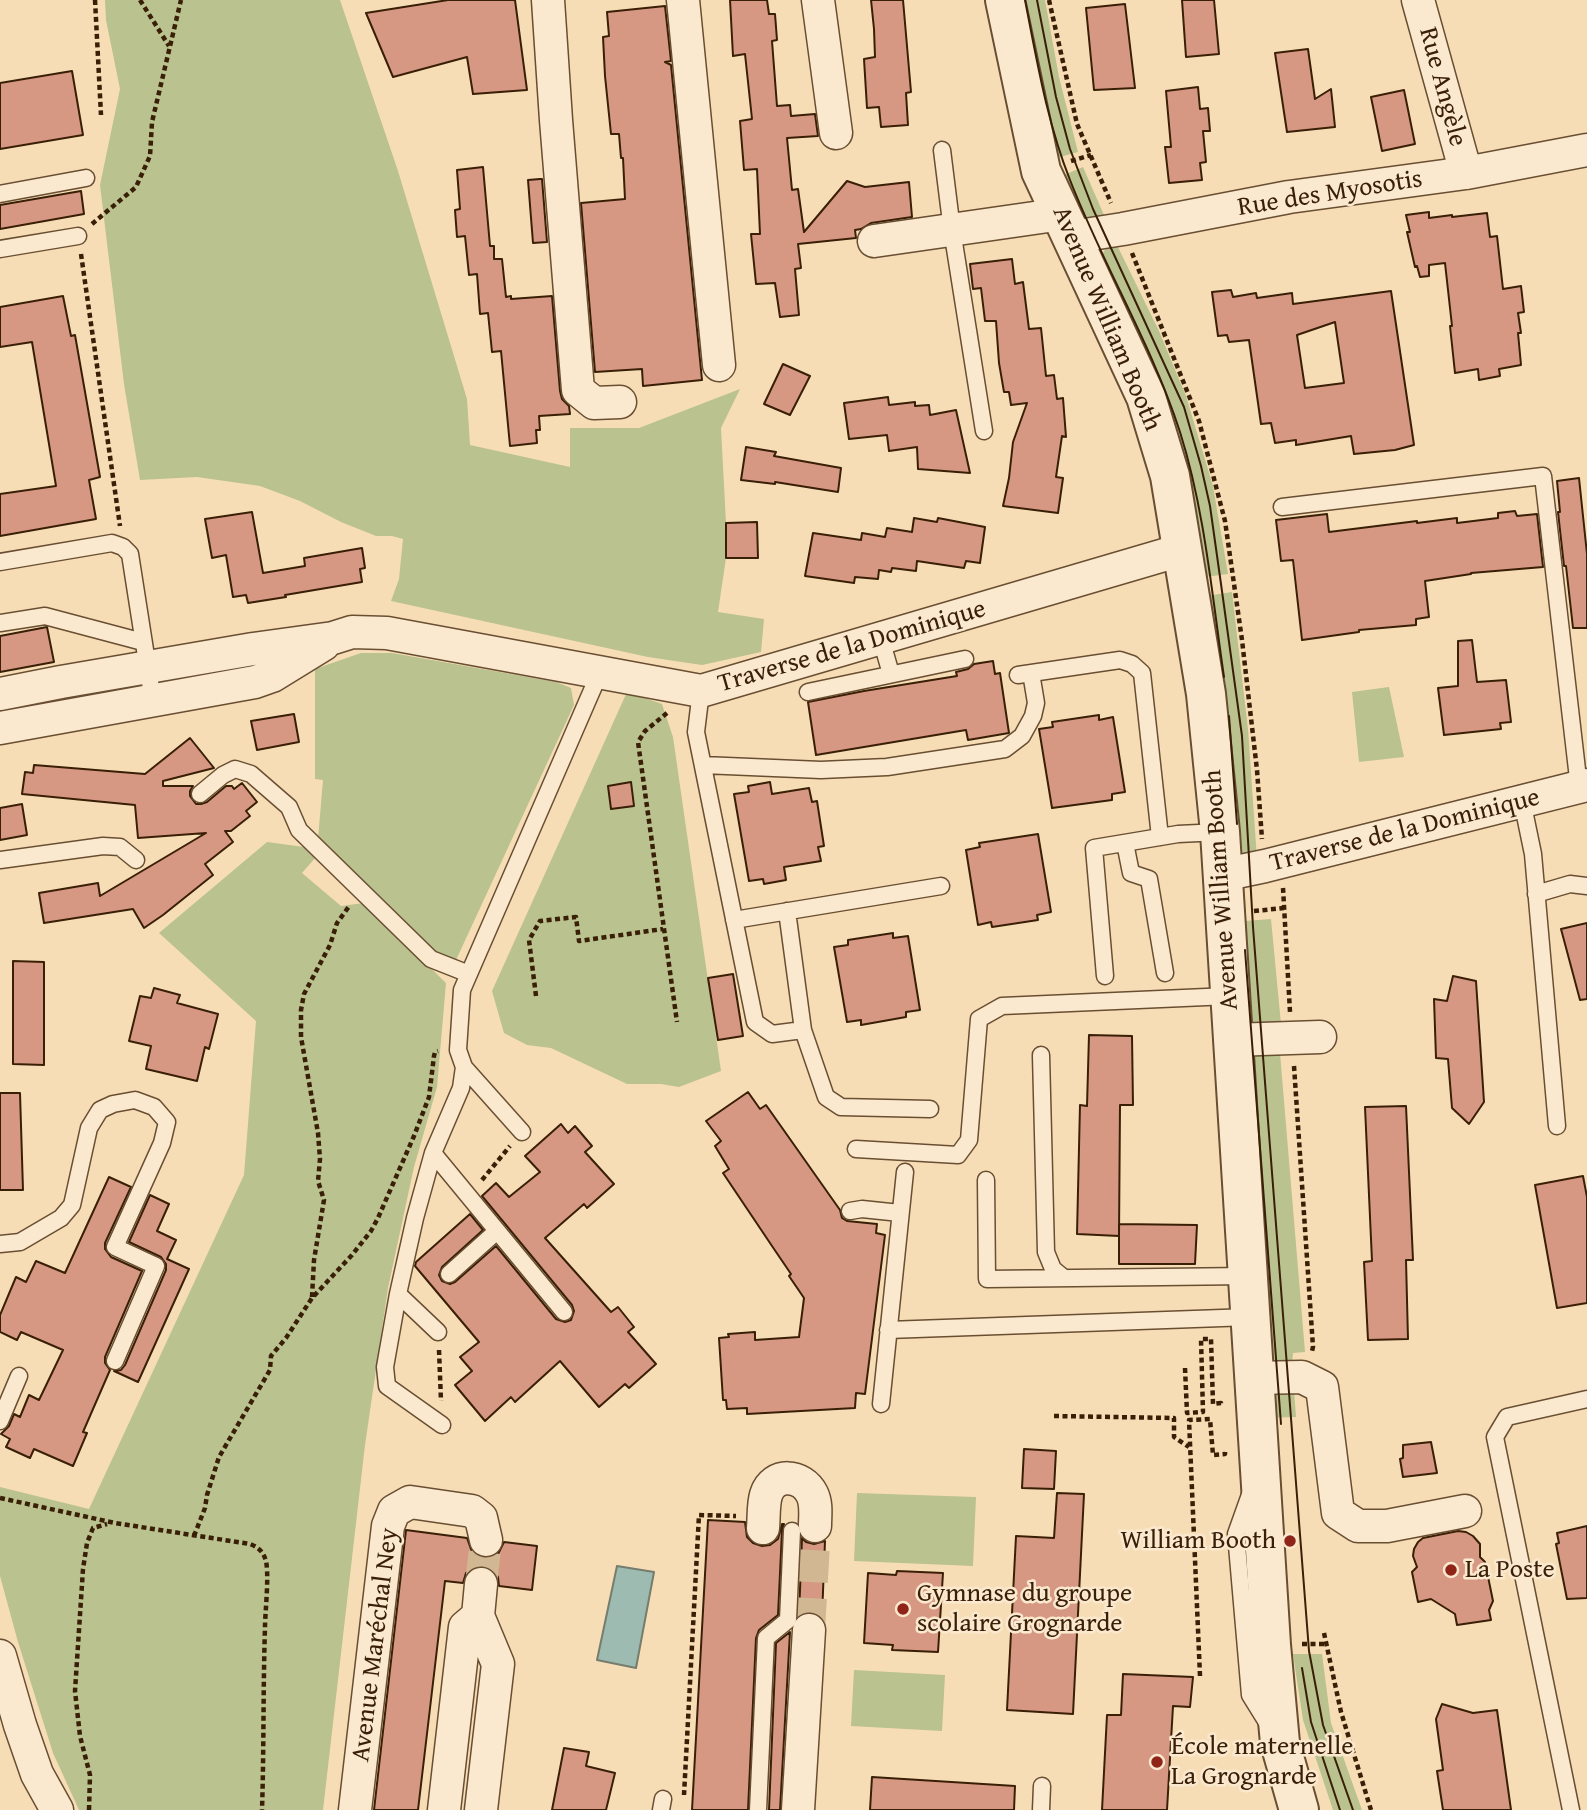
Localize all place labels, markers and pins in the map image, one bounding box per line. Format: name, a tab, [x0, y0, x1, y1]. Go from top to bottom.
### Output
place label: William Booth	[1120, 1525, 1276, 1557]
marker: William Booth	[1282, 1533, 1298, 1549]
place label: La Poste	[1465, 1554, 1555, 1586]
marker: La Poste	[1443, 1562, 1459, 1578]
place label: Gymnase du groupe scolaire Grognarde	[917, 1578, 1132, 1640]
marker: Gymnase du groupe scolaire Grognarde	[895, 1601, 911, 1617]
place label: École maternelle La Grognarde	[1171, 1731, 1353, 1792]
marker: École maternelle La Grognarde	[1149, 1754, 1165, 1770]

